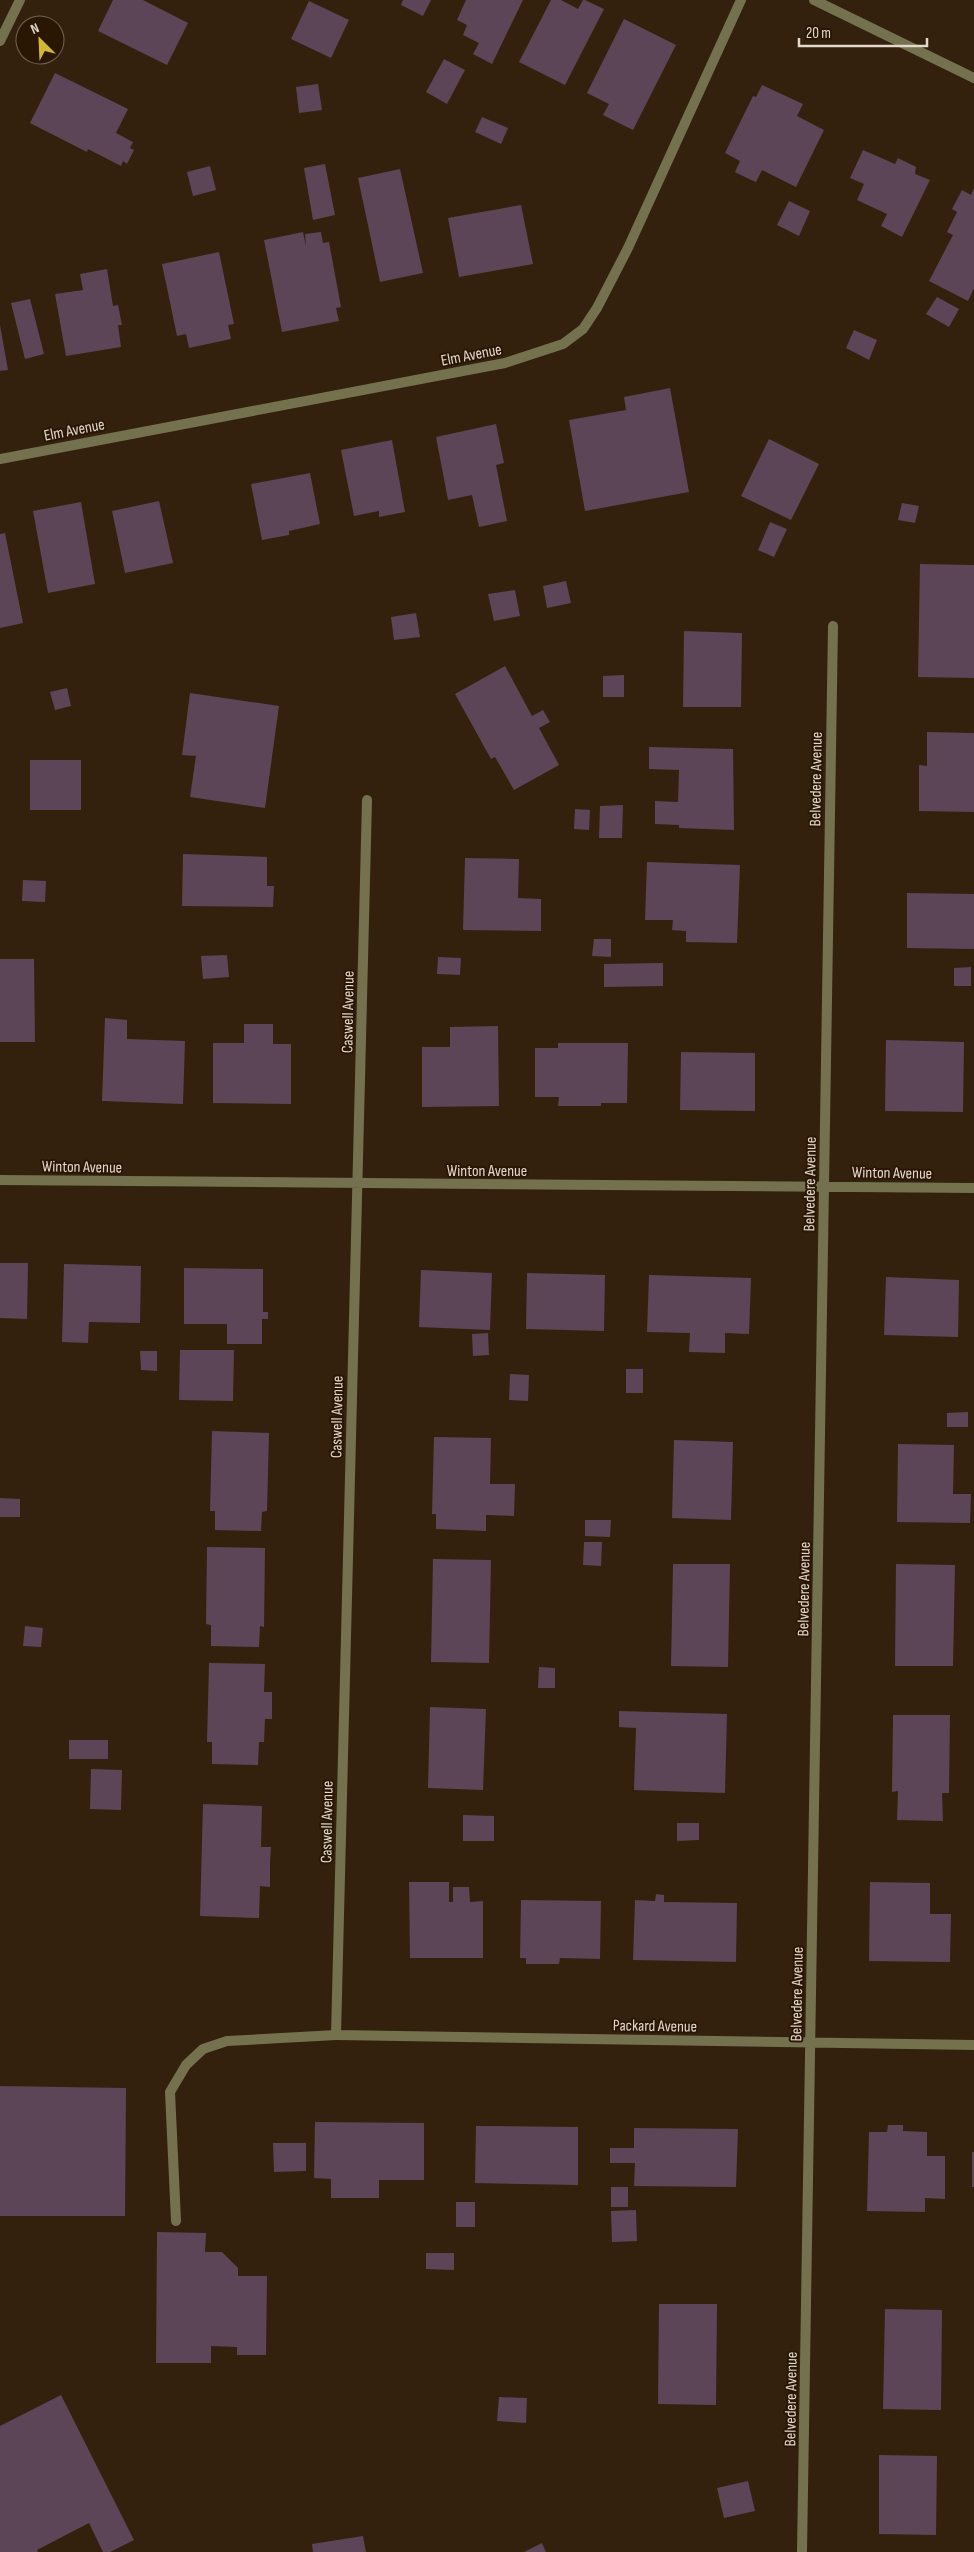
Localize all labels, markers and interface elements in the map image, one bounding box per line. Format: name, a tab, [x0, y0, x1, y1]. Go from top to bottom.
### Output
north arrow	[15, 15, 65, 65]
scale bar	[799, 15, 926, 47]
text: N	[28, 19, 42, 38]
text: 20 m	[806, 24, 831, 43]
street label: Elm Avenue	[439, 340, 503, 371]
street label: Elm Avenue	[42, 415, 106, 446]
street label: Belvedere Avenue	[806, 732, 827, 826]
street label: Caswell Avenue	[338, 971, 359, 1053]
street label: Belvedere Avenue	[800, 1137, 821, 1231]
street label: Winton Avenue	[42, 1157, 122, 1178]
street label: Winton Avenue	[447, 1162, 527, 1181]
street label: Winton Avenue	[852, 1163, 932, 1184]
street label: Caswell Avenue	[327, 1376, 348, 1458]
street label: Belvedere Avenue	[794, 1542, 815, 1636]
street label: Caswell Avenue	[317, 1781, 338, 1863]
street label: Belvedere Avenue	[787, 1947, 808, 2041]
street label: Packard Avenue	[613, 2016, 697, 2037]
street label: Belvedere Avenue	[781, 2352, 802, 2446]

